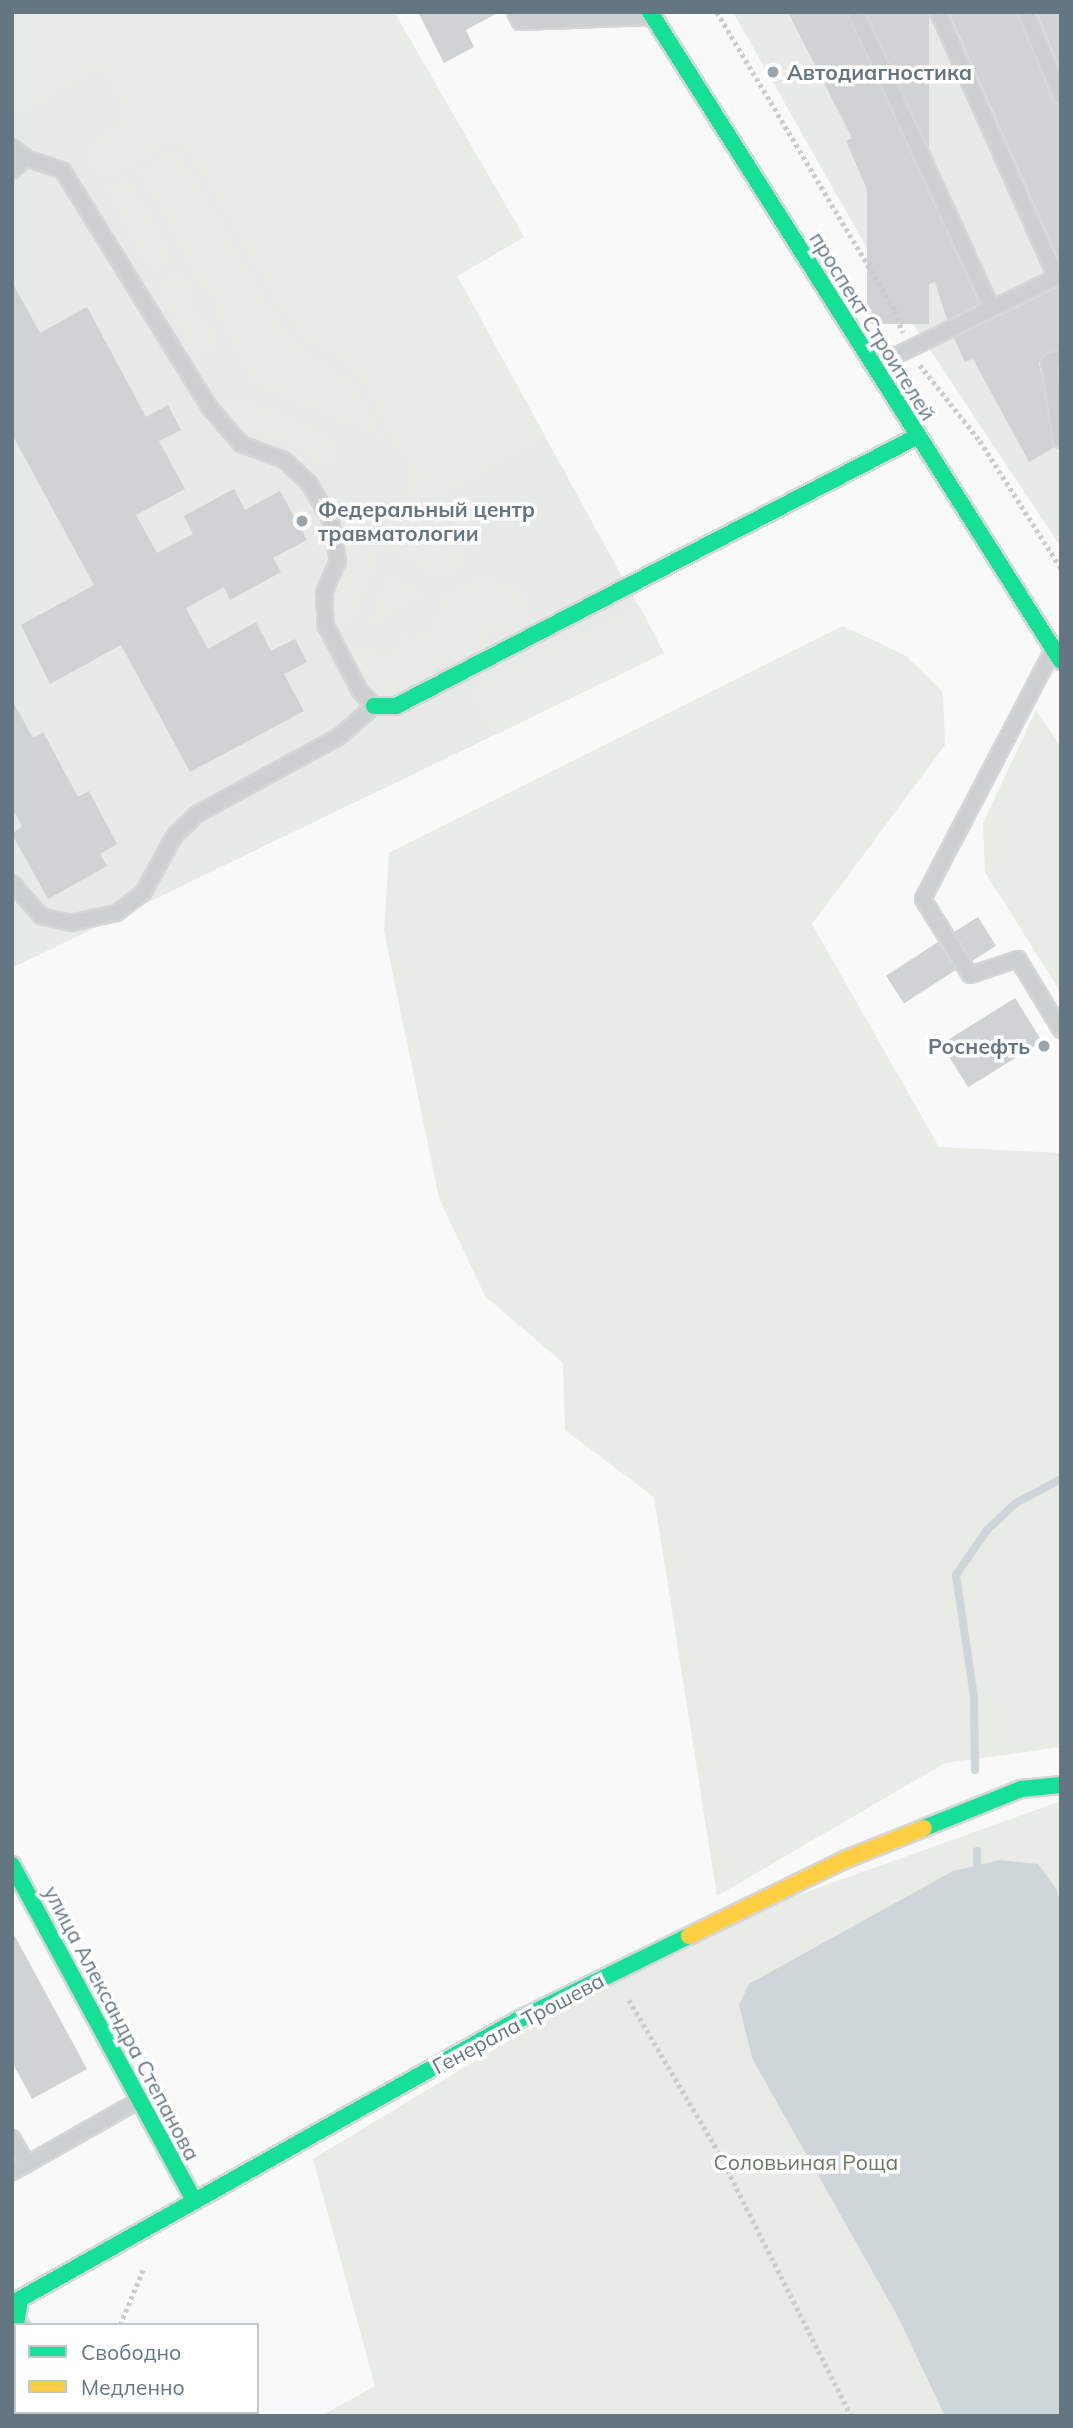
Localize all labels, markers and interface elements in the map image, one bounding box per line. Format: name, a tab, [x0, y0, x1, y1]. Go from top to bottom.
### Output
place label: Автодиагностика	[787, 59, 972, 85]
marker: Автодиагностика	[765, 64, 781, 80]
street label: проспект Строителей	[805, 227, 941, 425]
place label: Федеральный центр травматологии	[318, 496, 535, 546]
marker: Федеральный центр травматологии	[292, 511, 312, 531]
place label: Роснефть	[928, 1033, 1030, 1059]
marker: Роснефть	[1036, 1038, 1052, 1054]
street label: улица Александра Степанова	[39, 1881, 205, 2165]
street label: Генерала Трошева	[428, 1967, 608, 2079]
park label: Соловьиная Роща	[714, 2149, 898, 2175]
legend	[14, 2323, 259, 2414]
text: Свободно	[81, 2339, 181, 2365]
text: Медленно	[81, 2374, 185, 2400]

